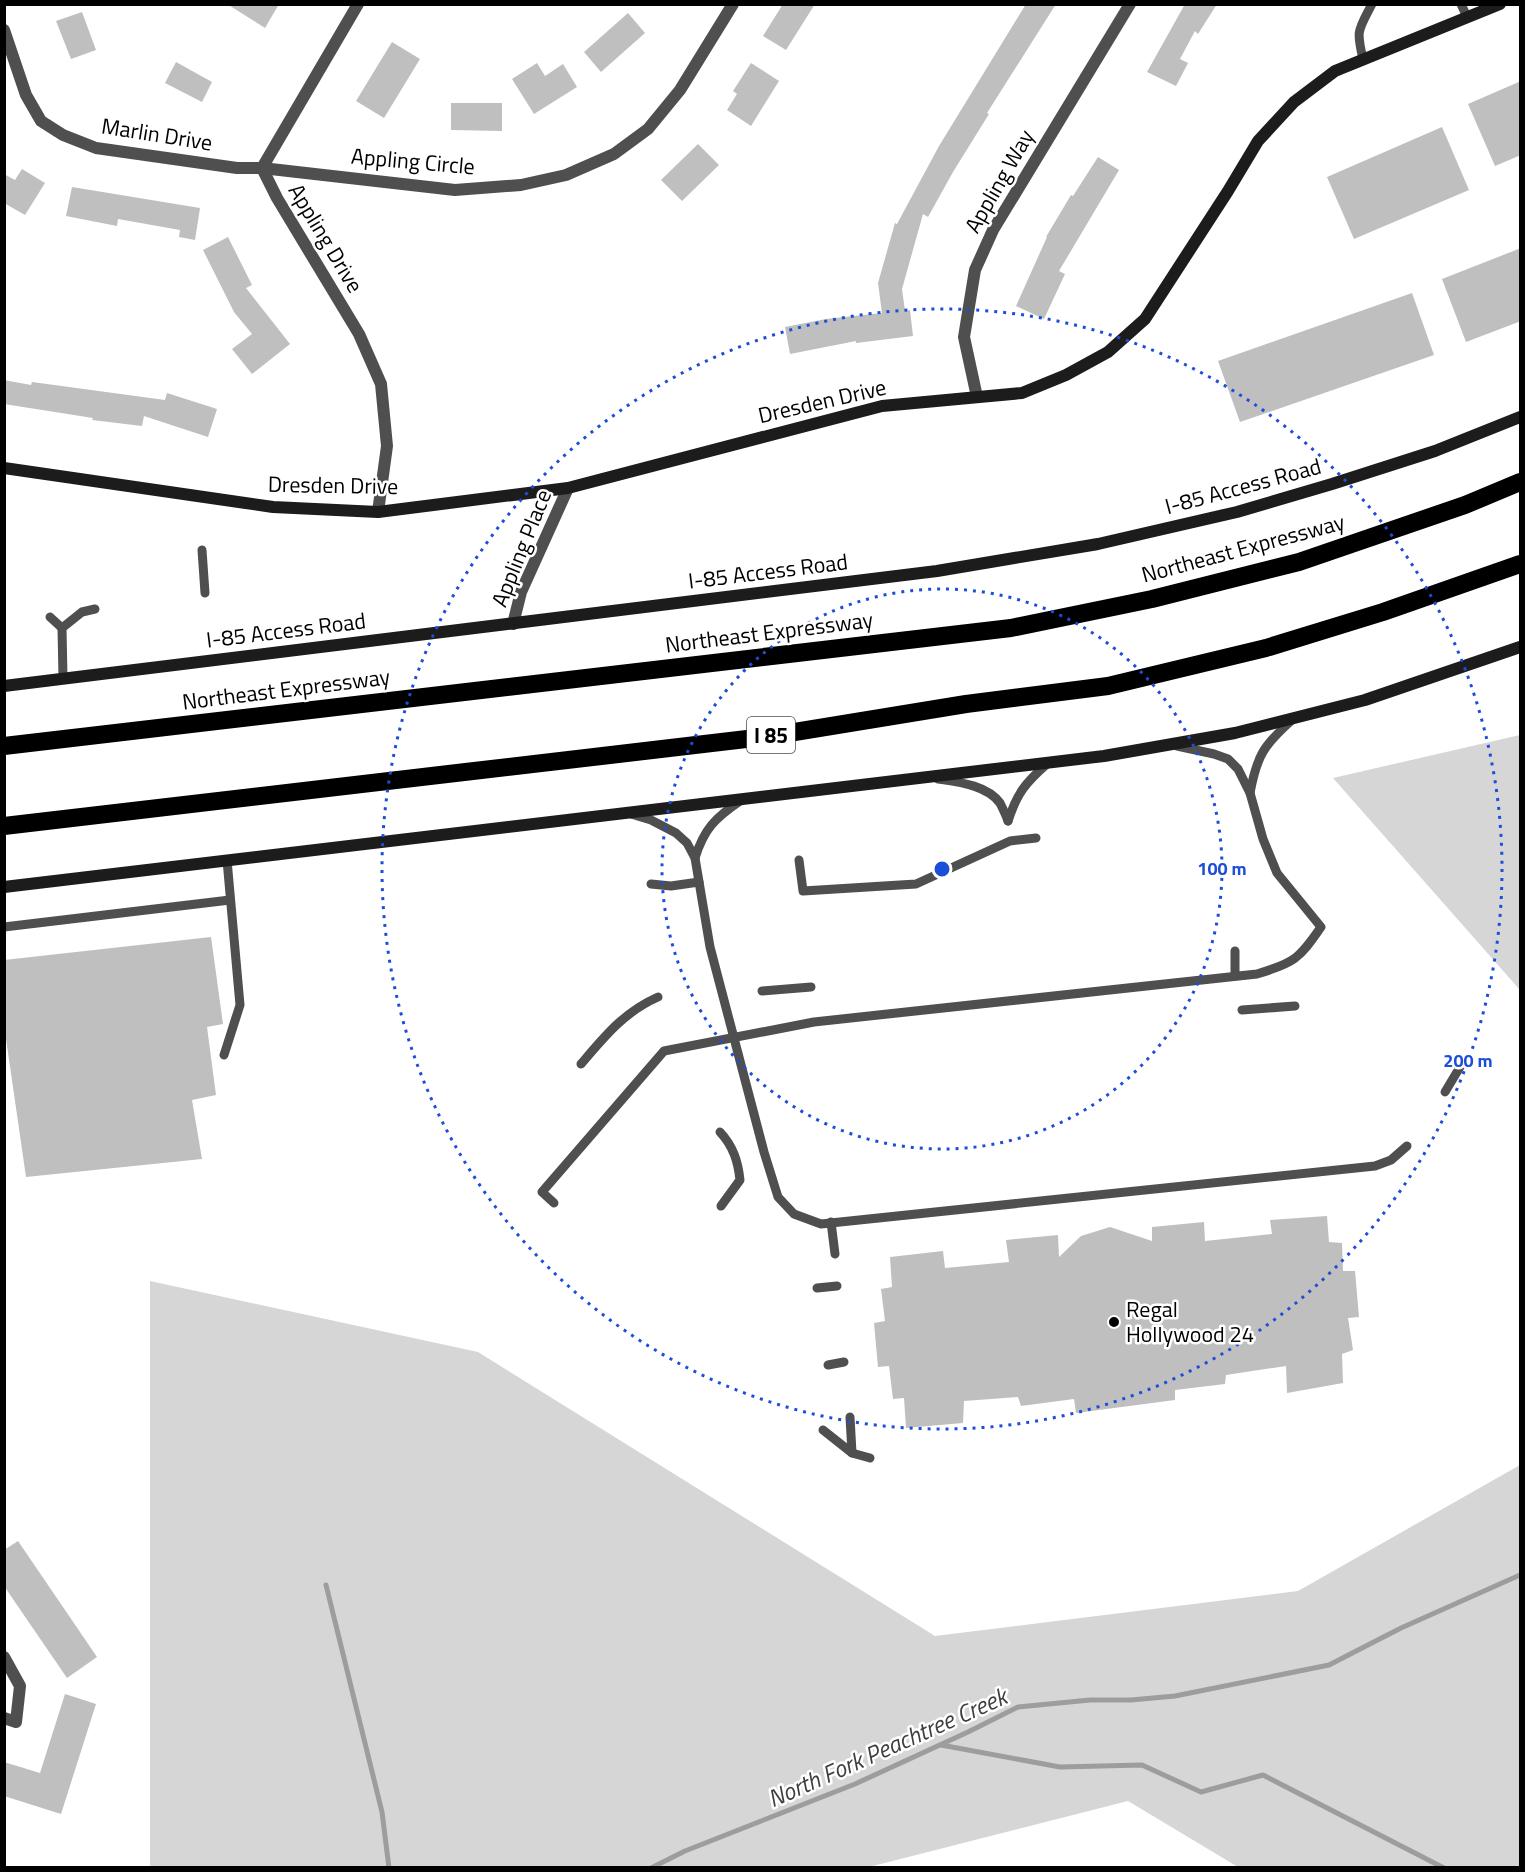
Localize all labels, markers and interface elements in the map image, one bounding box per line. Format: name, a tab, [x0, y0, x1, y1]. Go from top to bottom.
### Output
street label: Marlin Drive	[99, 108, 215, 160]
street label: Appling Way	[956, 122, 1043, 239]
street label: Appling Circle	[350, 139, 476, 183]
street label: Appling Drive	[280, 177, 372, 299]
street label: Dresden Drive	[755, 370, 889, 432]
street label: I-85 Access Road	[1161, 449, 1325, 523]
street label: Dresden Drive	[267, 467, 399, 503]
street label: Appling Place	[482, 484, 560, 612]
street label: Northeast Expressway	[1138, 504, 1349, 591]
street label: I-85 Access Road	[686, 544, 850, 598]
street label: Northeast Expressway	[663, 602, 875, 662]
street label: I-85 Access Road	[204, 603, 368, 657]
street label: Northeast Expressway	[180, 659, 392, 719]
road number: I 85	[747, 717, 795, 753]
text: 100 m	[1197, 855, 1247, 882]
centre of rings	[932, 859, 952, 879]
text: 200 m	[1443, 1047, 1493, 1074]
place label: Regal Hollywood 24	[1126, 1292, 1254, 1351]
marker: Regal Hollywood 24	[1107, 1315, 1121, 1329]
water label: North Fork Peachtree Creek	[762, 1677, 1015, 1816]

